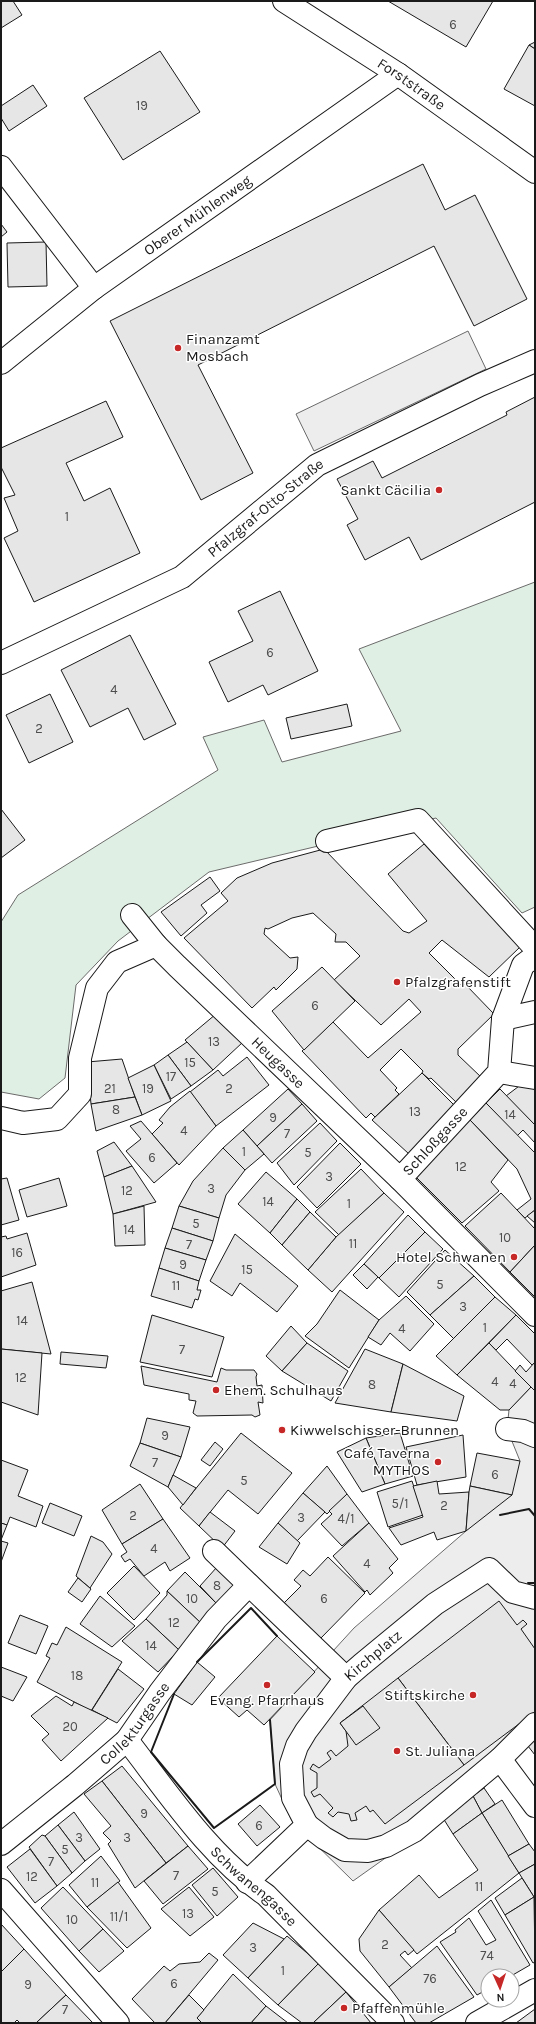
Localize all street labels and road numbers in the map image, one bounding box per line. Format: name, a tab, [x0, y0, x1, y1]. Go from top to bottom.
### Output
street label: Forststraße	[374, 54, 449, 114]
street label: Oberer Mühlenweg	[140, 171, 255, 259]
street label: Pfalzgraf-Otto-Straße	[204, 454, 326, 561]
street label: Heugasse	[248, 1033, 309, 1092]
street label: Schloßgasse	[399, 1103, 471, 1180]
street label: Kirchplatz	[340, 1626, 405, 1685]
street label: Collekturgasse	[96, 1678, 173, 1769]
street label: Schwanengasse	[206, 1842, 301, 1930]

